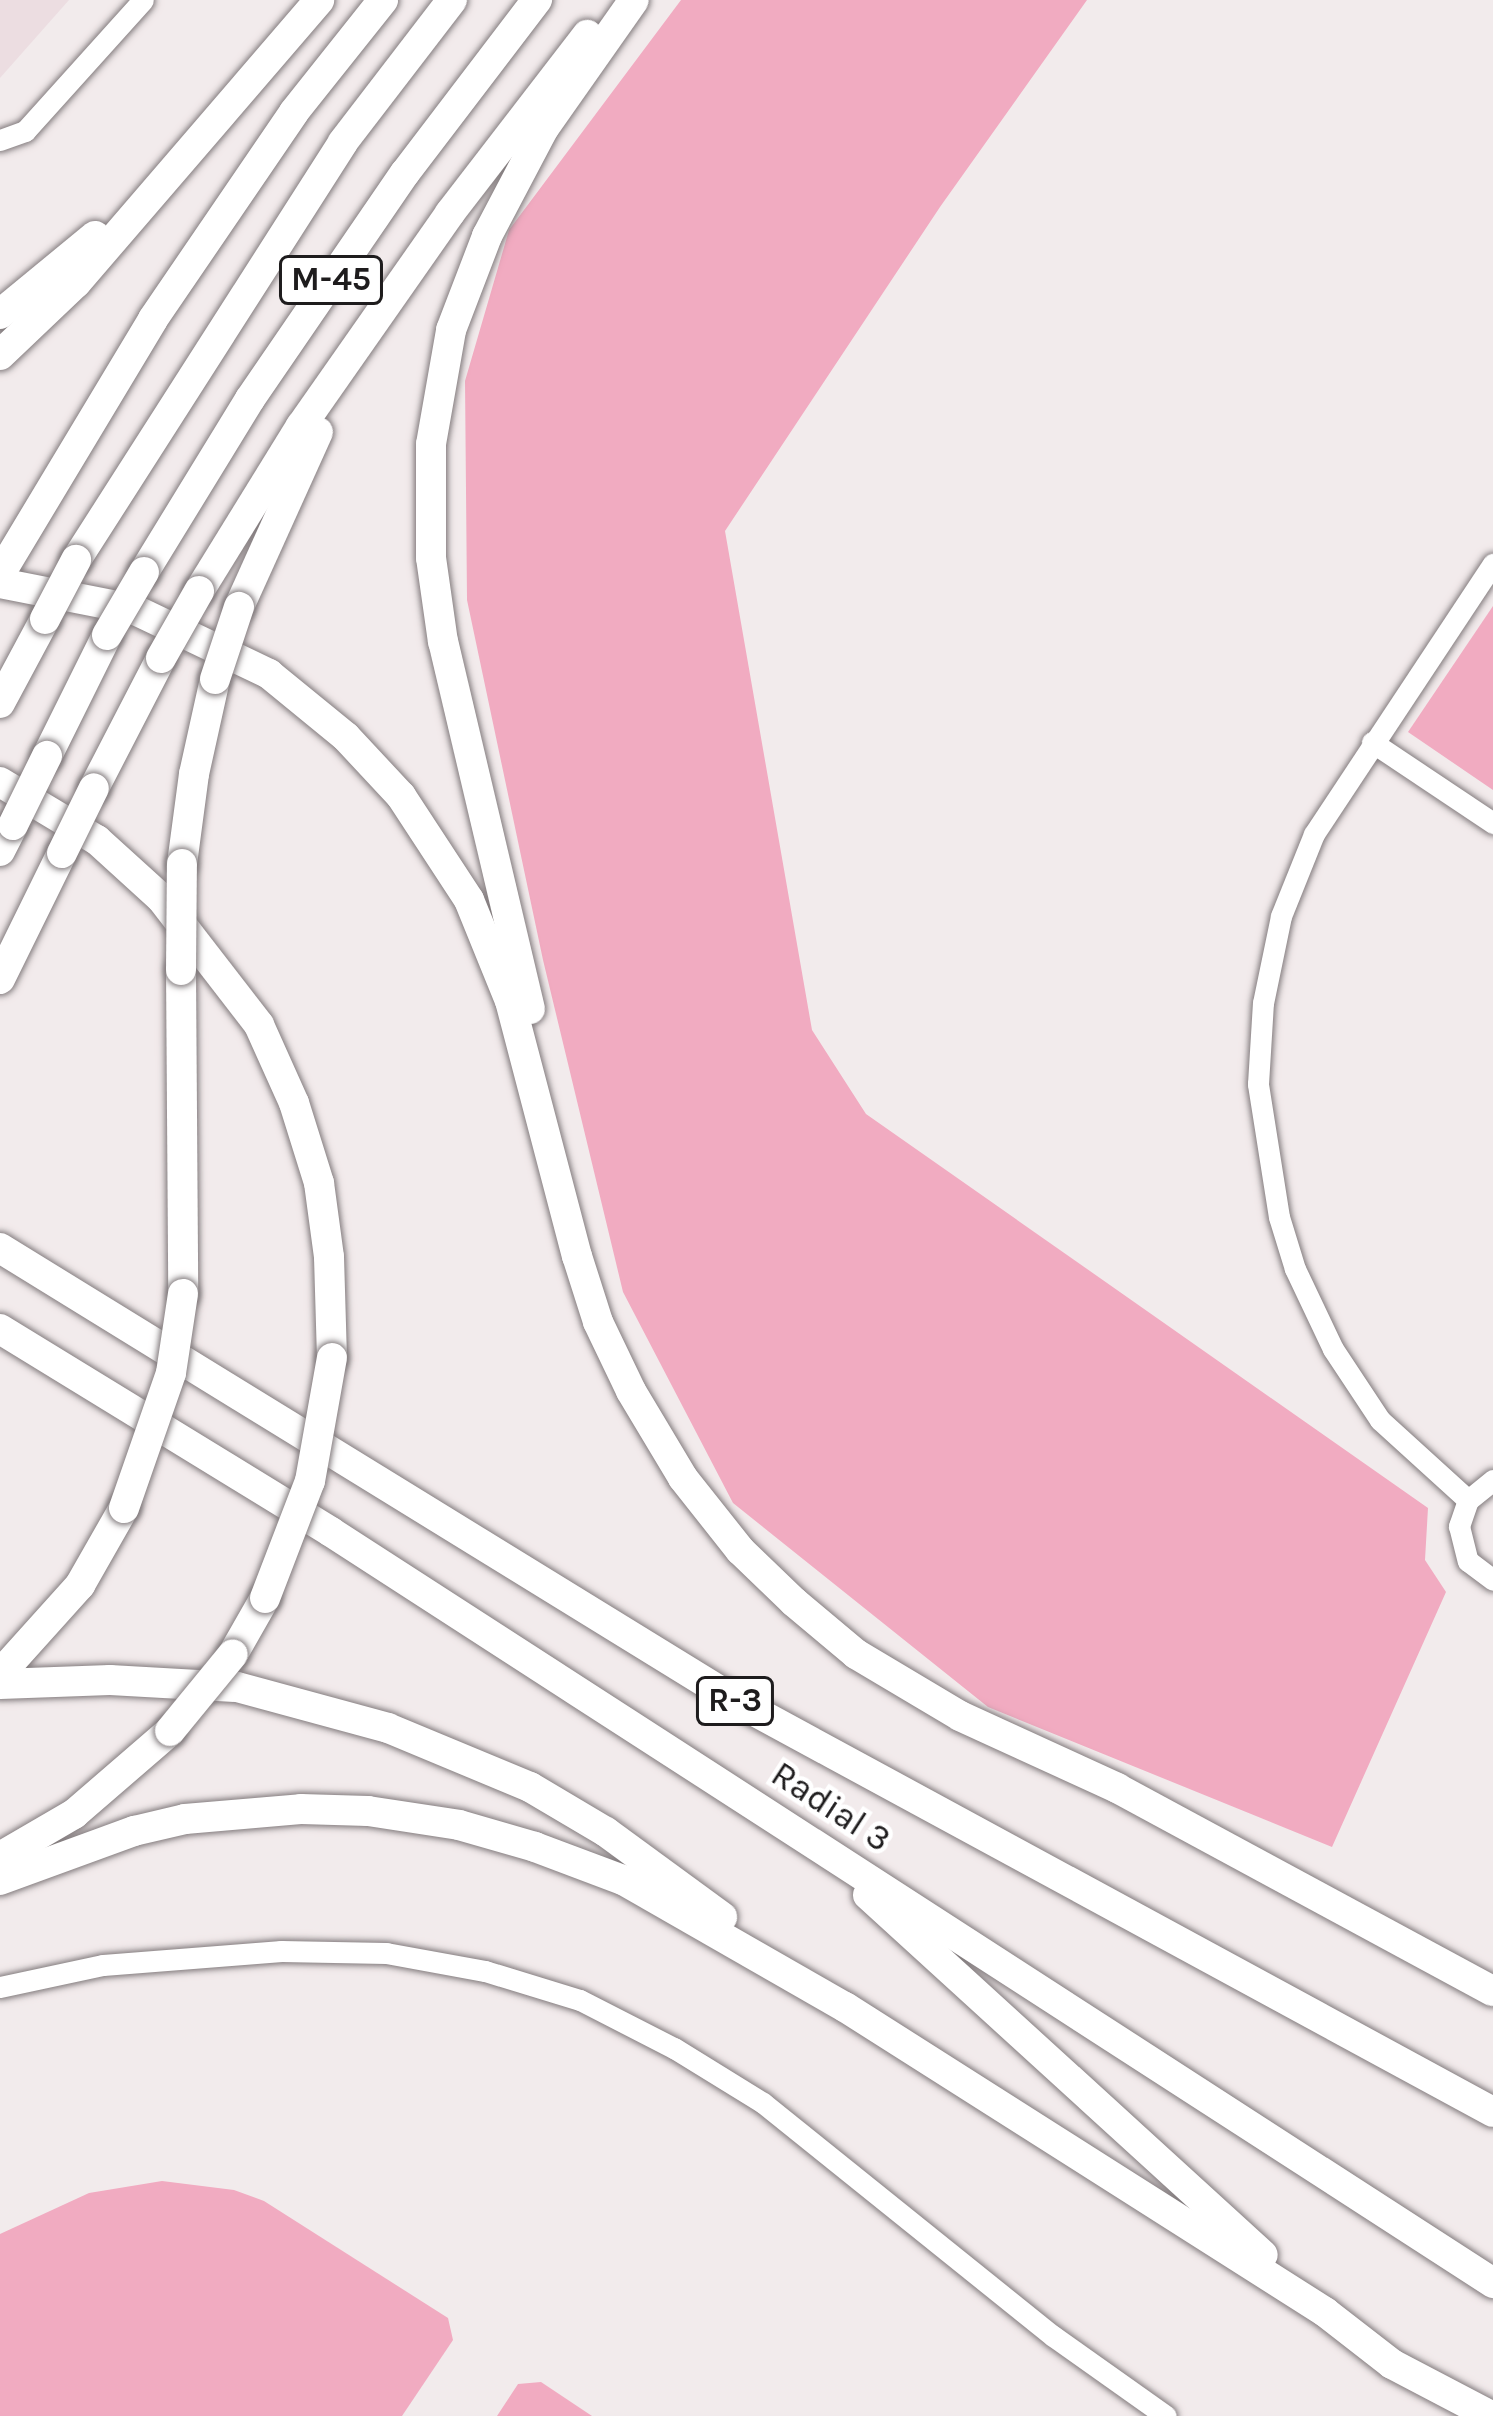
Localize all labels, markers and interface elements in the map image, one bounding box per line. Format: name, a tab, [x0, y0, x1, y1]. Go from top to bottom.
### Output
road number: M-45	[277, 253, 385, 307]
road number: R-3	[693, 1674, 777, 1728]
street label: Radial 3	[763, 1752, 899, 1862]

